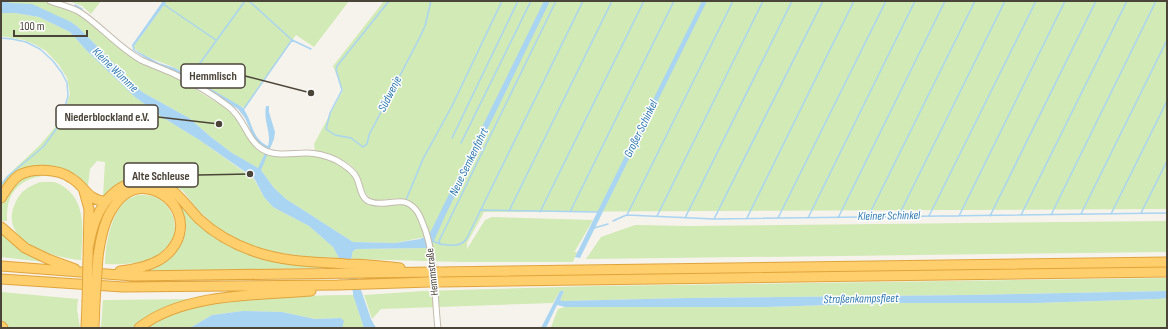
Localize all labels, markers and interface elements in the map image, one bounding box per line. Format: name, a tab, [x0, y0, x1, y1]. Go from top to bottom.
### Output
scale bar	[14, 12, 87, 38]
text: 100 m	[20, 19, 45, 34]
water label: Kleine Wümme	[89, 44, 141, 96]
callout: Hemmlisch	[181, 64, 245, 88]
text: Hemmlisch	[189, 69, 237, 84]
water label: Südwenje	[375, 73, 405, 114]
water label: Großer Schinkel	[621, 97, 662, 160]
callout: Niederblockland e.V.	[56, 105, 158, 129]
text: Niederblockland e.V.	[64, 110, 150, 125]
water label: Neue Semkenfahrt	[446, 125, 492, 198]
callout: Alte Schleuse	[124, 163, 198, 187]
text: Alte Schleuse	[131, 169, 190, 184]
water label: Kleiner Schinkel	[858, 208, 921, 224]
street label: Hemmstraße	[423, 248, 441, 296]
water label: Straßenkampsfleet	[823, 291, 899, 307]

